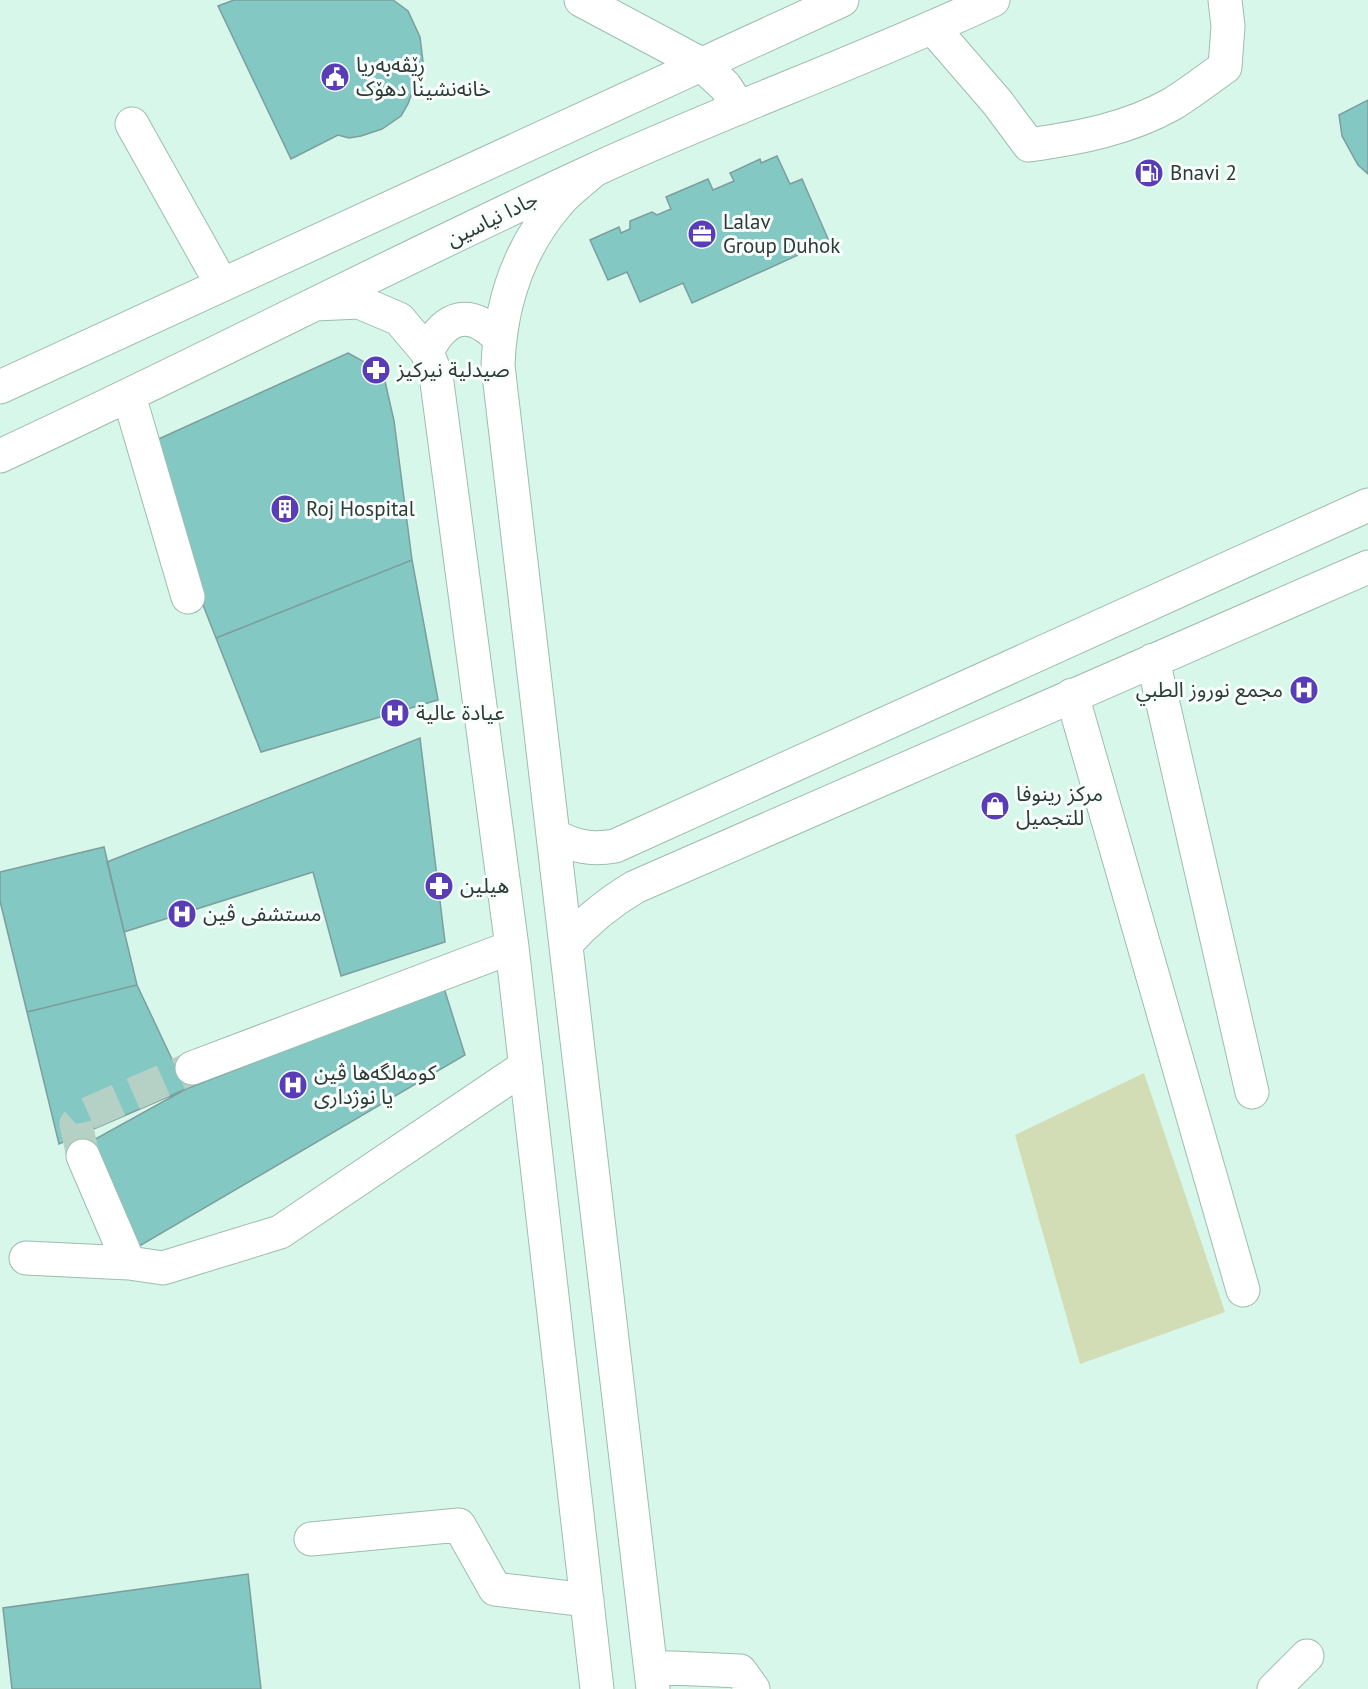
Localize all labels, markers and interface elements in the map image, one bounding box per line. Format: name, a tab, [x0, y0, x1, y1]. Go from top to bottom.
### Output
place label: ڕێڤه‌به‌ریا خانەنشينا دهۆک	[356, 51, 491, 102]
public building icon: ڕێڤه‌به‌ریا خانەنشينا دهۆک	[319, 61, 351, 93]
fuel station icon: Bnavi 2	[1133, 157, 1165, 189]
place label: Bnavi 2	[1170, 159, 1237, 186]
street label: جادا نیاسین	[442, 185, 542, 252]
place label: Lalav Group Duhok	[723, 208, 840, 259]
office icon: Lalav Group Duhok	[686, 218, 718, 250]
pharmacy icon: صيدلية نيركيز	[360, 354, 392, 386]
place label: صيدلية نيركيز	[396, 356, 510, 383]
building icon: Roj Hospital	[269, 493, 301, 525]
place label: Roj Hospital	[306, 495, 415, 522]
hospital icon: مجمع نوروز الطبي	[1288, 674, 1320, 706]
place label: مجمع نوروز الطبي	[1136, 676, 1283, 706]
hospital icon: عيادة عالية	[379, 697, 411, 729]
place label: عيادة عالية	[416, 699, 505, 726]
place label: مركز رينوفا للتجميل	[1016, 780, 1103, 831]
shop icon: مركز رينوفا للتجميل	[979, 790, 1011, 822]
pharmacy icon: هيلين	[423, 870, 455, 902]
place label: هيلين	[460, 872, 509, 899]
hospital icon: مستشفى ڤين	[166, 898, 198, 930]
place label: مستشفى ڤين	[203, 900, 322, 927]
place label: کومەلگەها ڤین یا نوژداری	[314, 1059, 437, 1110]
hospital icon: کومەلگەها ڤین یا نوژداری	[277, 1069, 309, 1101]

